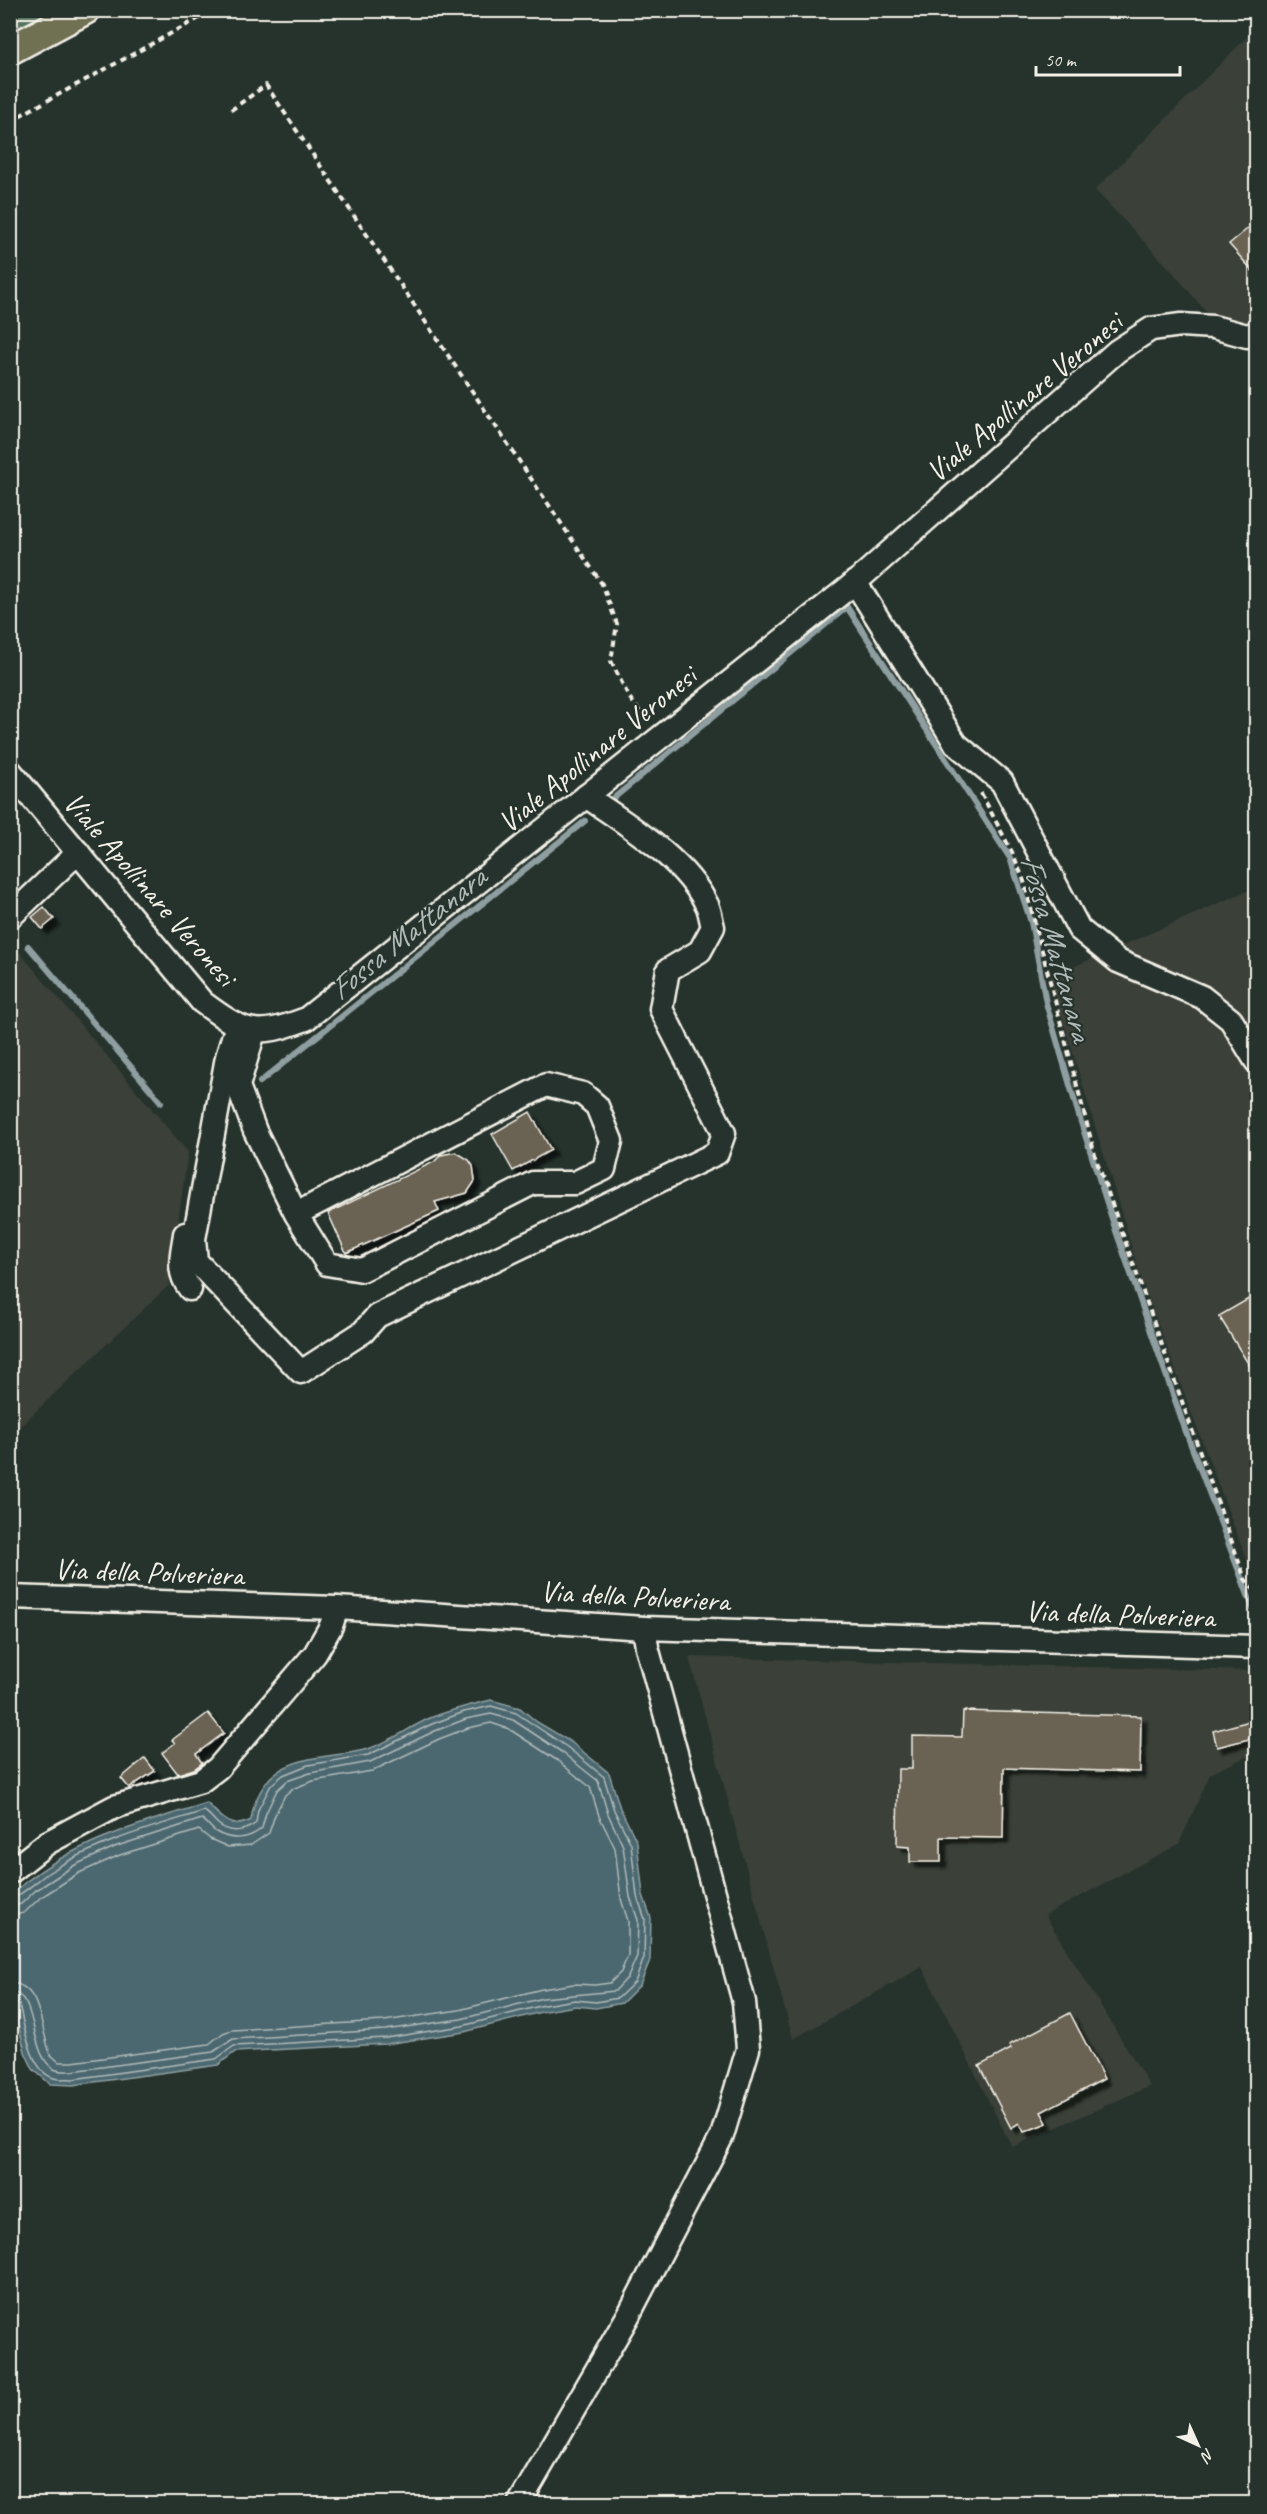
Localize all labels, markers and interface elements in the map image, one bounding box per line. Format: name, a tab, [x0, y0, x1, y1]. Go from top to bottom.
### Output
scale bar	[1036, 39, 1180, 77]
text: 50 m	[1045, 49, 1078, 71]
street label: Viale Apollinare Veronesi	[918, 302, 1133, 490]
street label: Viale Apollinare Veronesi	[490, 655, 707, 841]
street label: Viale Apollinare Veronesi	[55, 784, 247, 996]
water label: Fossa Mattanara	[1011, 851, 1104, 1049]
water label: Fossa Mattanara	[320, 855, 497, 1009]
street label: Via della Polveriera	[54, 1550, 247, 1594]
street label: Via della Polveriera	[539, 1572, 733, 1620]
street label: Via della Polveriera	[1025, 1592, 1218, 1636]
north arrow	[1168, 2415, 1228, 2475]
text: N	[1195, 2444, 1218, 2468]

